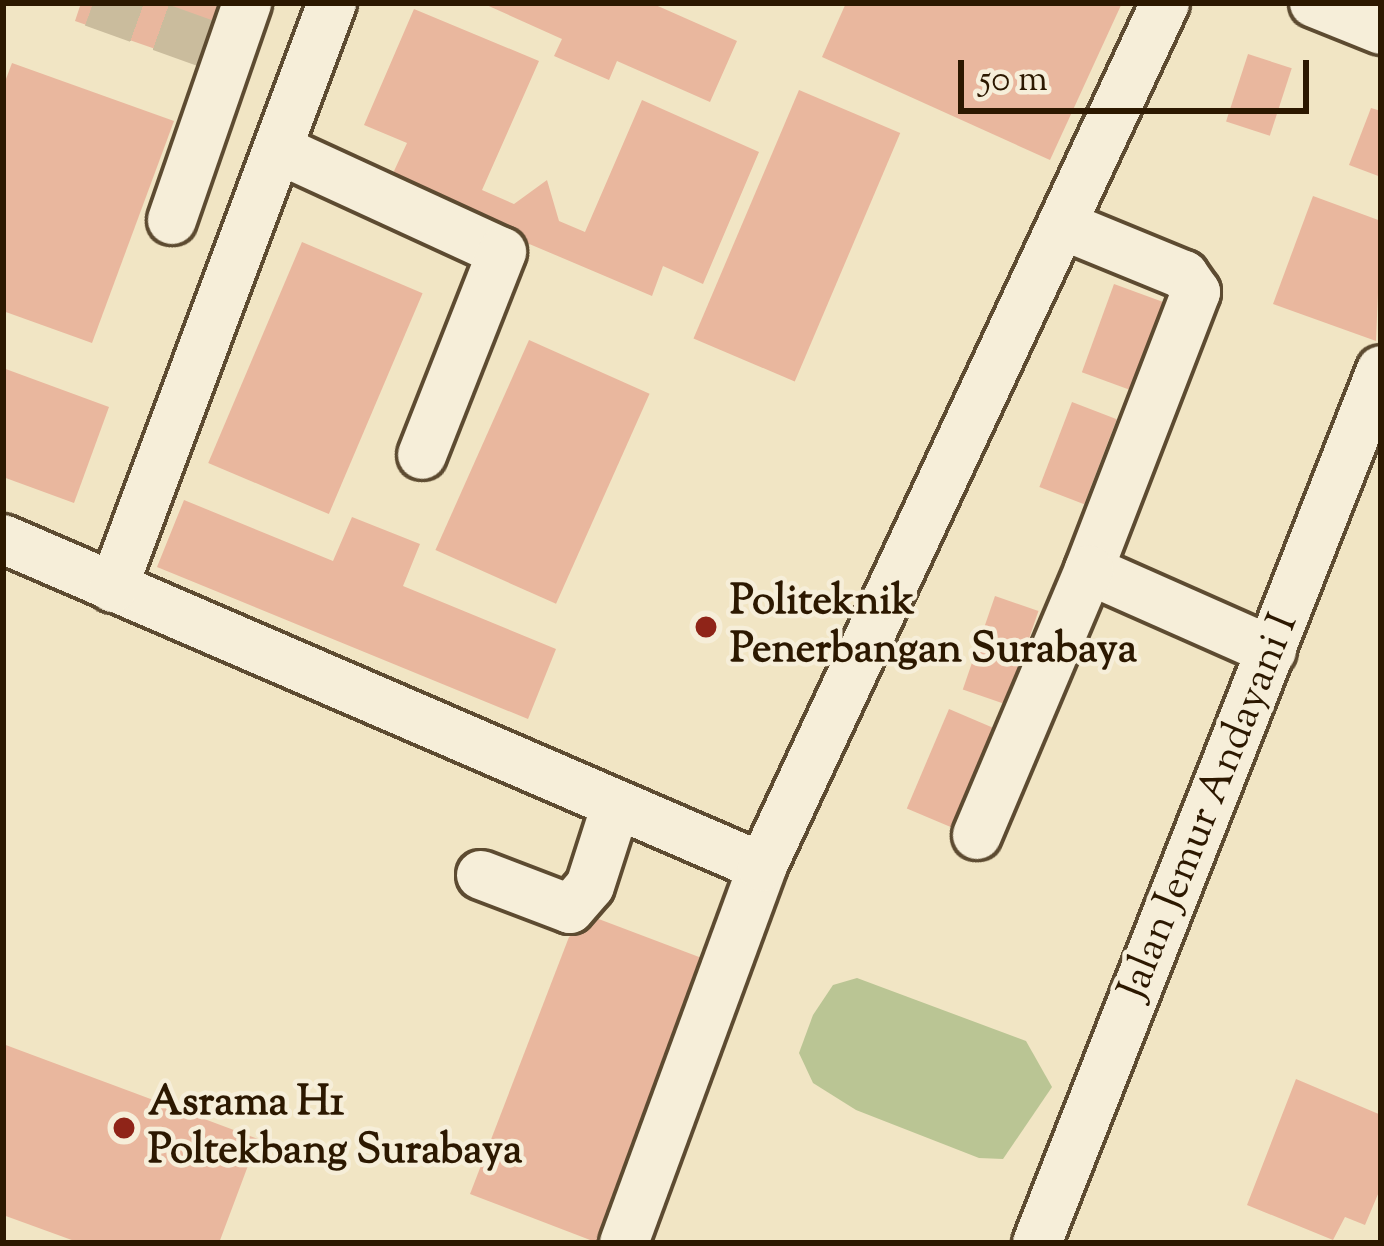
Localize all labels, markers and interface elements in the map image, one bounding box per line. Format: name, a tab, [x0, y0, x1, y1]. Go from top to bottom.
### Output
scale bar	[964, 36, 1315, 110]
text: 50 m	[979, 55, 1048, 107]
place label: Politeknik Penerbangan Surabaya	[730, 578, 1137, 676]
street label: Jalan Jemur Andayani I	[1109, 607, 1311, 1007]
marker: Politeknik Penerbangan Surabaya	[693, 614, 719, 640]
place label: Asrama H1 Poltekbang Surabaya	[148, 1079, 522, 1178]
marker: Asrama H1 Poltekbang Surabaya	[111, 1115, 137, 1141]

